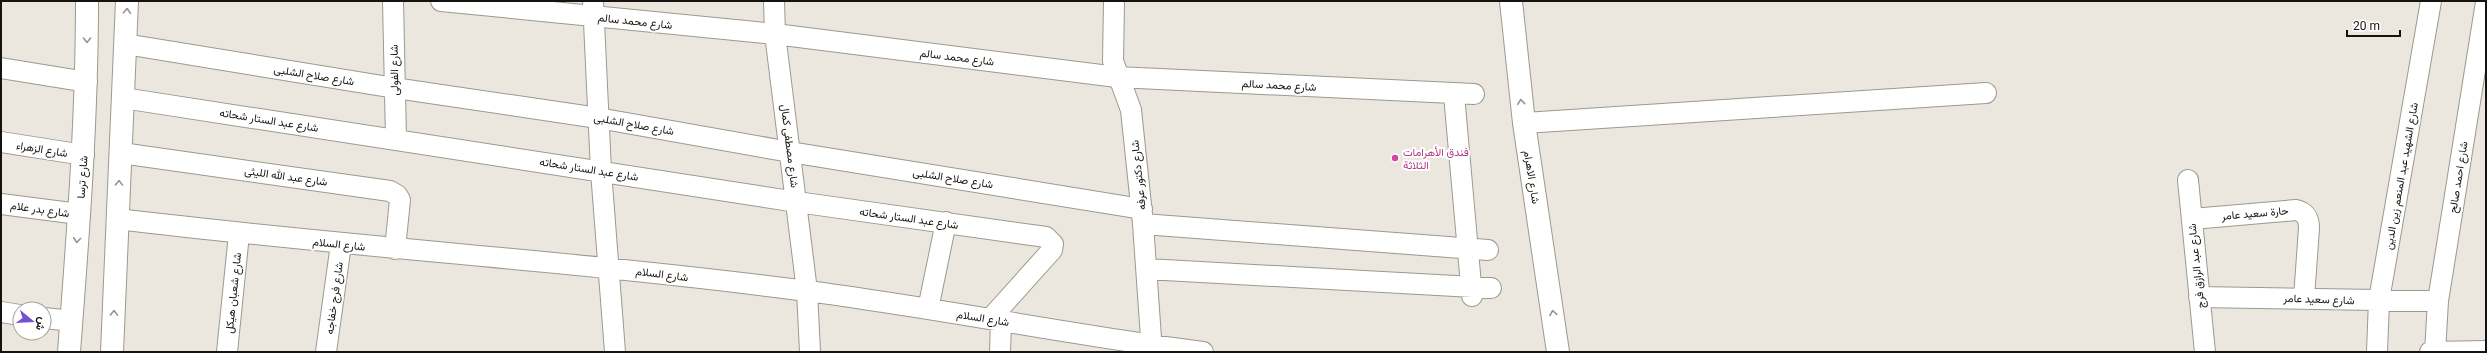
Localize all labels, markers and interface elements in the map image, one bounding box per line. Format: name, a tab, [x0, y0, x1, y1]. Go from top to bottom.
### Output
one-way arrow	[122, 8, 131, 14]
street label: شارع محمد سالم	[597, 11, 673, 33]
scale bar	[2347, 12, 2400, 38]
text: 20 m	[2353, 19, 2380, 33]
one-way arrow	[83, 37, 91, 43]
street label: شارع الفولى	[388, 44, 402, 96]
street label: شارع محمد سالم	[919, 46, 995, 70]
street label: شارع صلاح الشلبى	[273, 63, 355, 89]
street label: شارع محمد سالم	[1241, 77, 1317, 95]
one-way arrow	[1517, 99, 1526, 105]
street label: شارع الشهيد عبد المنعم زين الدين	[2382, 101, 2422, 251]
street label: شارع مصطفى كمال	[777, 104, 801, 189]
street label: شارع عبد الستار شحاته	[218, 106, 320, 136]
street label: شارع صلاح الشلبى	[593, 111, 675, 139]
street label: شارع الزهراء	[15, 139, 69, 161]
street label: شارع دكتور عرفه	[1128, 139, 1150, 211]
street label: شارع احمد صالح	[2446, 140, 2472, 214]
place label: فندق الأهرامات الثلاثة	[1403, 146, 1469, 172]
street label: شارع الاهرام	[1520, 149, 1542, 205]
marker: فندق الأهرامات الثلاثة	[1390, 153, 1400, 163]
street label: شارع ترسا	[75, 155, 92, 199]
street label: شارع عبد الستار شحاته	[538, 155, 640, 185]
street label: شارع عبد الله الليثى	[243, 164, 329, 190]
street label: شارع صلاح الشلبى	[912, 166, 994, 192]
one-way arrow	[115, 180, 124, 186]
street label: شارع بدر علام	[9, 199, 71, 221]
street label: حارة سعيد عامر	[2220, 204, 2289, 223]
street label: شارع عبد الستار شحاته	[858, 205, 960, 233]
street label: شارع عبد الرازق فرج	[2186, 222, 2208, 309]
street label: شارع السلام	[312, 235, 366, 255]
one-way arrow	[73, 237, 82, 243]
street label: شارع شعبان هيكل	[223, 252, 245, 334]
street label: شارع فرج خفاجه	[323, 261, 347, 335]
street label: شارع السلام	[635, 265, 689, 285]
street label: شارع سعيد عامر	[2282, 292, 2355, 308]
north arrow	[12, 301, 52, 341]
street label: شارع السلام	[956, 308, 1010, 330]
one-way arrow	[110, 310, 118, 316]
one-way arrow	[1549, 310, 1558, 316]
text: ش	[33, 316, 49, 332]

